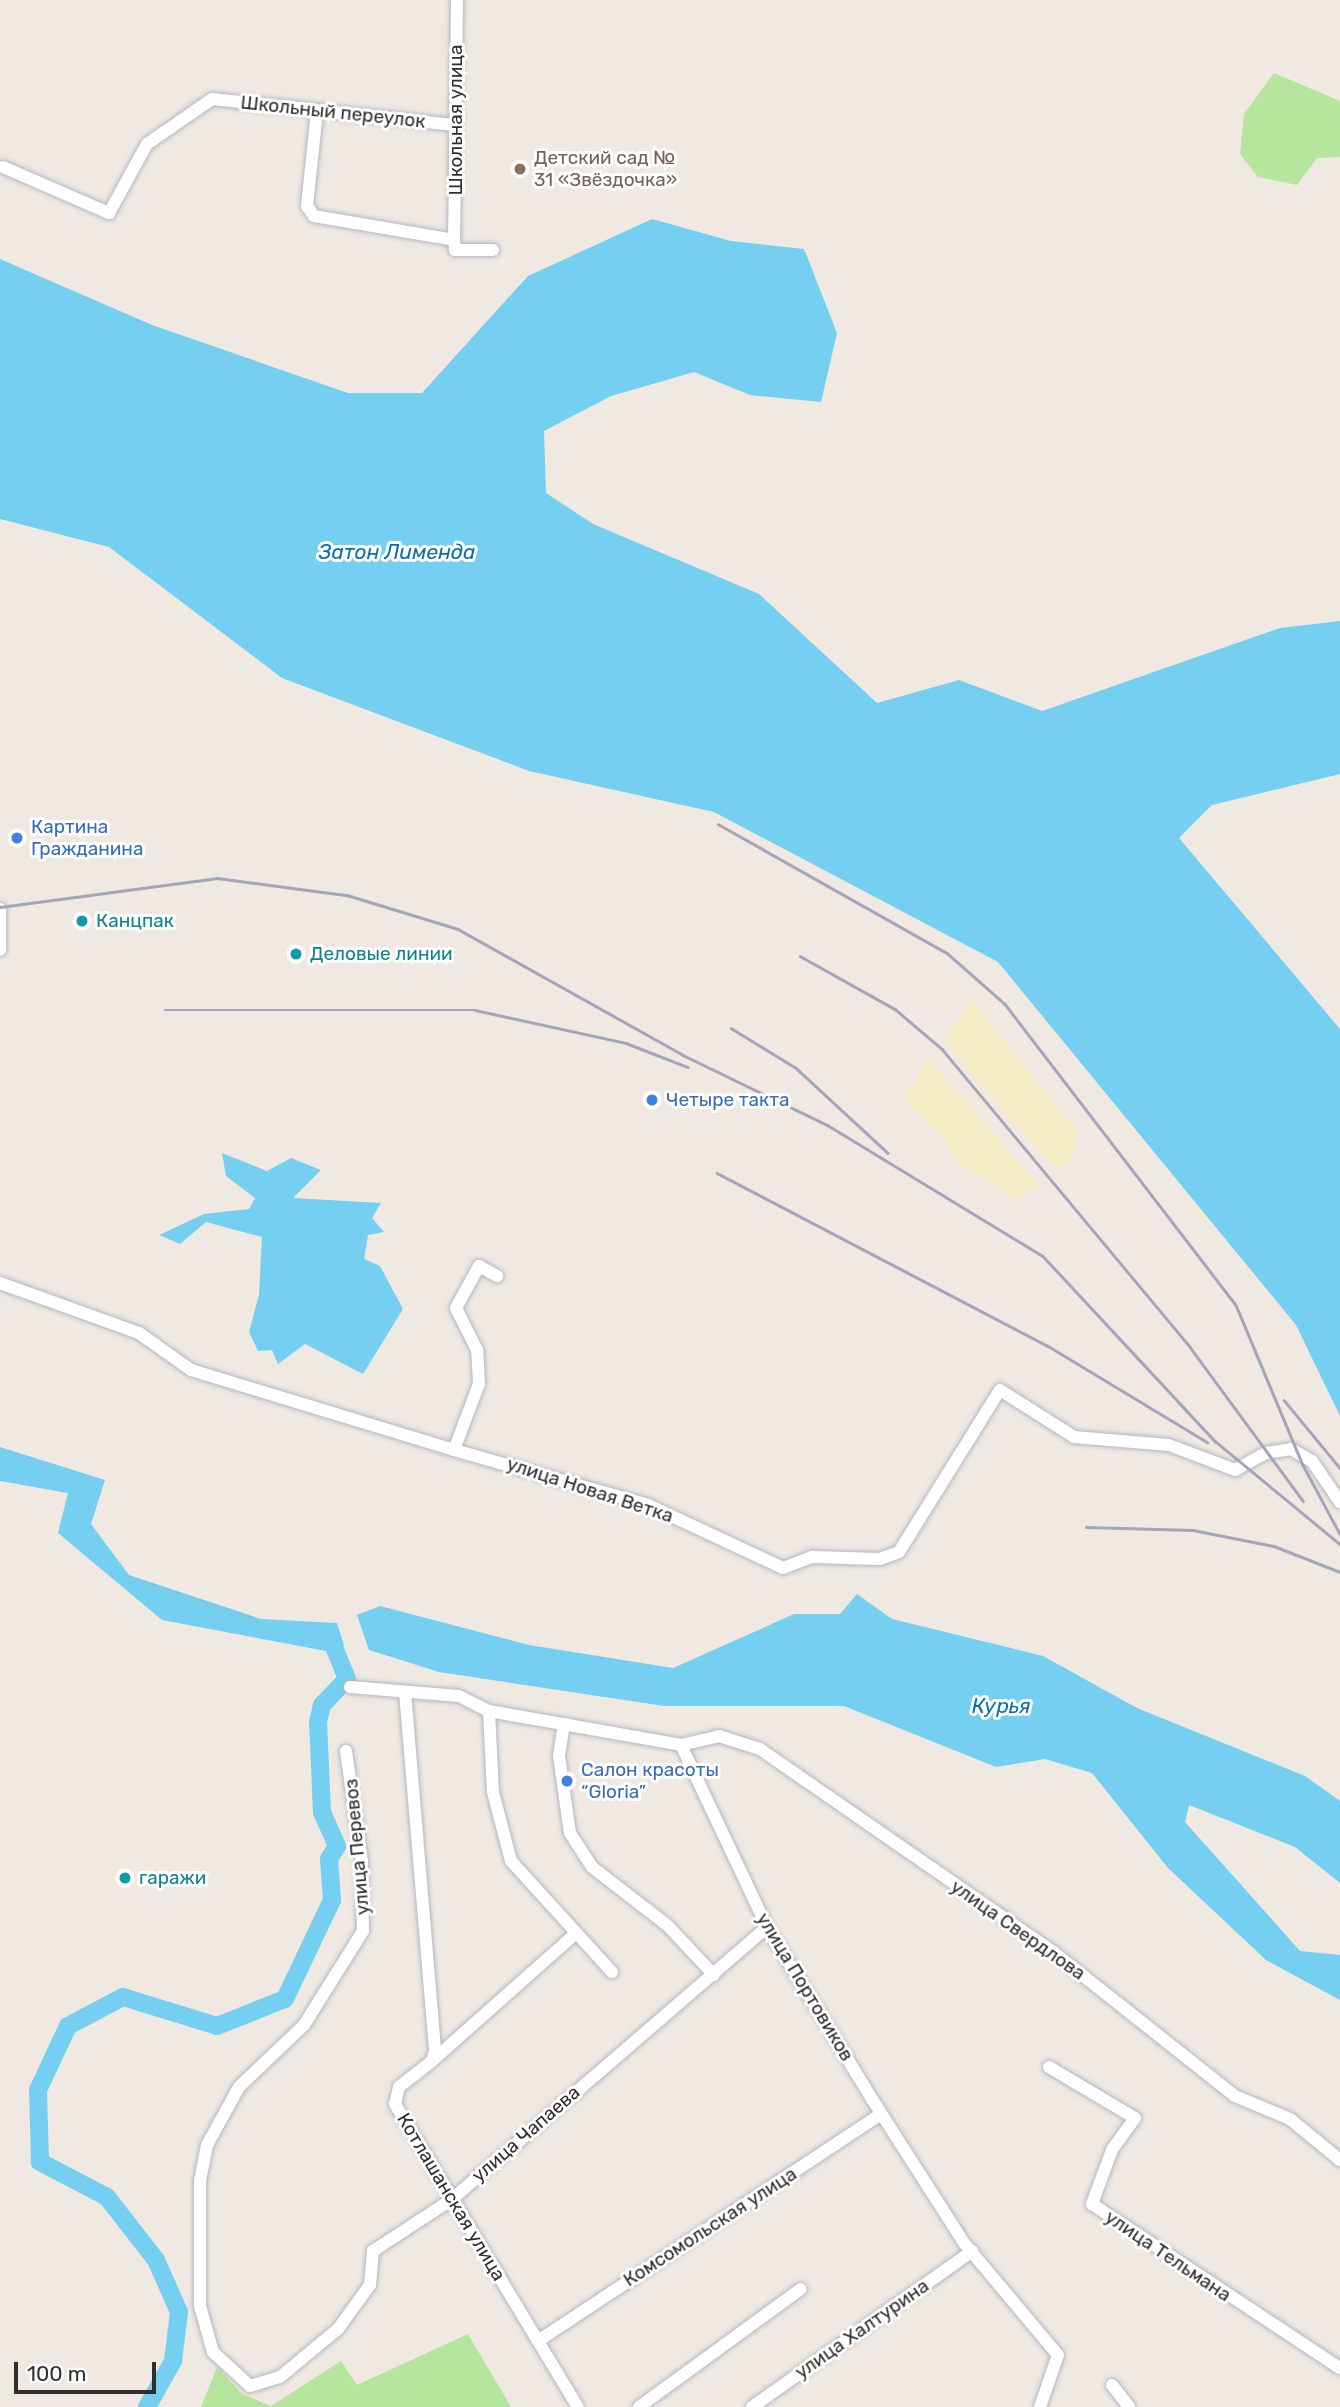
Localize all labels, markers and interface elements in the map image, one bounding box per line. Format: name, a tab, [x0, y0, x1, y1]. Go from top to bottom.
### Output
street label: Школьная улица	[445, 45, 467, 195]
street label: Школьный переулок	[239, 91, 427, 133]
place label: Детский сад № 31 «Звёздочка»	[534, 147, 677, 191]
marker: Детский сад № 31 «Звёздочка»	[512, 161, 528, 177]
water label: Затон Лименда	[319, 539, 475, 565]
place label: Картина Гражданина	[31, 816, 143, 860]
marker: Картина Гражданина	[9, 830, 25, 846]
place label: Канцпак	[96, 910, 174, 932]
marker: Канцпак	[74, 913, 90, 929]
place label: Деловые линии	[310, 943, 453, 965]
marker: Деловые линии	[288, 946, 304, 962]
place label: Четыре такта	[666, 1089, 789, 1111]
marker: Четыре такта	[644, 1092, 660, 1108]
street label: улица Новая Ветка	[504, 1452, 676, 1528]
water label: Курья	[972, 1693, 1030, 1719]
place label: Салон красоты “Gloria”	[581, 1759, 719, 1803]
marker: Салон красоты “Gloria”	[559, 1773, 575, 1789]
street label: улица Перевоз	[340, 1778, 374, 1916]
place label: гаражи	[139, 1867, 206, 1889]
marker: гаражи	[117, 1870, 133, 1886]
street label: улица Свердлова	[946, 1875, 1090, 1985]
street label: улица Портовиков	[752, 1909, 858, 2065]
street label: улица Чапаева	[467, 2081, 585, 2187]
street label: Котлашанская улица	[392, 2109, 510, 2285]
street label: Комсомольская улица	[619, 2162, 801, 2292]
street label: улица Тельмана	[1101, 2205, 1235, 2307]
street label: улица Халтурина	[791, 2274, 933, 2384]
scale bar	[18, 2348, 159, 2392]
text: 100 m	[27, 2361, 86, 2386]

